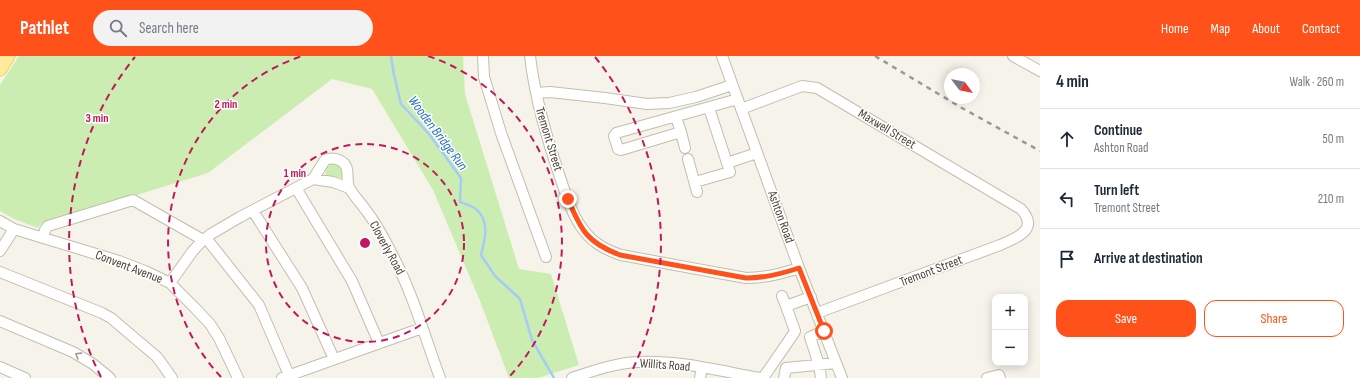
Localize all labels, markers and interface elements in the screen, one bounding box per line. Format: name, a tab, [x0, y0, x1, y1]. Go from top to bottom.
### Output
search box	[93, 10, 373, 46]
text: Pathlet	[20, 17, 69, 40]
icon: search	[107, 17, 129, 39]
text: Search here	[139, 19, 199, 38]
text: Home	[1161, 20, 1189, 37]
text: Map	[1211, 20, 1230, 37]
text: About	[1252, 20, 1280, 37]
text: Contact	[1302, 20, 1340, 37]
north arrow	[944, 68, 980, 104]
text: 4 min	[1056, 72, 1089, 92]
text: Walk · 260 m	[1290, 74, 1344, 90]
water label: Wooden Bridge Run	[404, 92, 472, 174]
text: 2 min	[215, 97, 237, 112]
street label: Tremont Street	[532, 105, 566, 173]
street label: Maxwell Street	[855, 106, 919, 152]
text: 3 min	[86, 111, 108, 126]
text: Continue	[1094, 121, 1143, 140]
icon: ahead	[1056, 128, 1078, 150]
text: 50 m	[1323, 131, 1344, 147]
text: Ashton Road	[1094, 140, 1148, 156]
text: 1 min	[284, 166, 306, 181]
text: Turn left	[1094, 181, 1139, 200]
street label: Ashton Road	[764, 188, 798, 245]
icon: left	[1056, 188, 1078, 210]
route end	[559, 190, 577, 208]
text: 210 m	[1318, 191, 1344, 207]
text: Tremont Street	[1094, 200, 1160, 216]
street label: Cloverly Road	[366, 218, 408, 278]
centre of rings	[358, 236, 372, 250]
street label: Convent Avenue	[93, 247, 165, 287]
icon: arrive	[1056, 248, 1078, 270]
text: Arrive at destination	[1094, 249, 1203, 268]
street label: Tremont Street	[897, 252, 965, 290]
map controls	[992, 294, 1028, 366]
button: +	[992, 294, 1028, 330]
button: Save	[1056, 300, 1196, 337]
button: Share	[1204, 300, 1344, 337]
route start	[815, 322, 833, 340]
button: −	[992, 330, 1028, 366]
one-way arrow	[76, 353, 83, 360]
street label: Willits Road	[639, 355, 691, 375]

